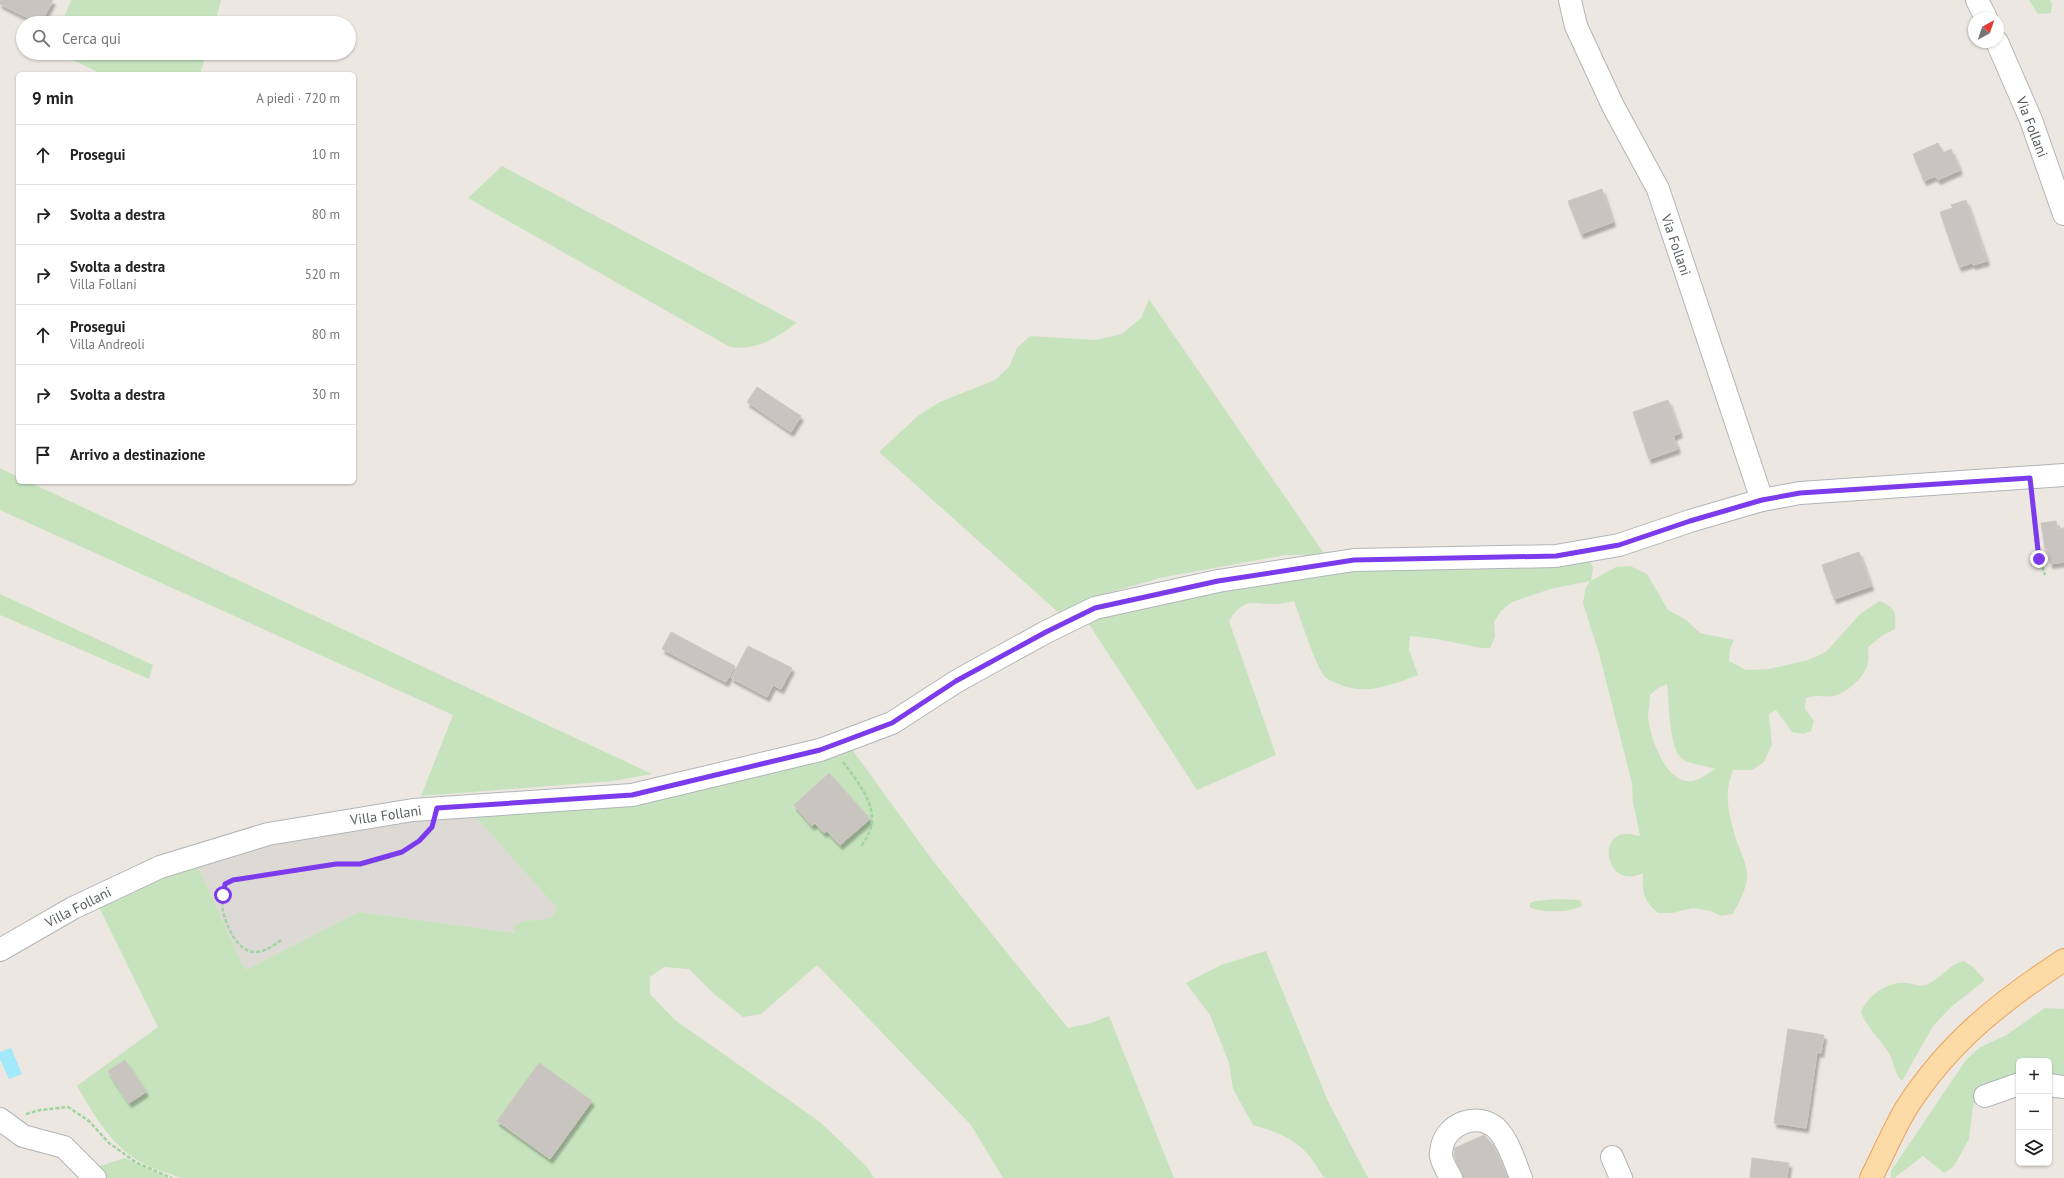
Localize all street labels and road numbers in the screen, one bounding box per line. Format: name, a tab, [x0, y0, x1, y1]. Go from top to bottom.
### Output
street label: Via Follani	[2012, 93, 2052, 160]
street label: Via Follani	[1657, 211, 1695, 278]
street label: Villa Follani	[348, 801, 423, 829]
street label: Villa Follani	[41, 883, 114, 932]

